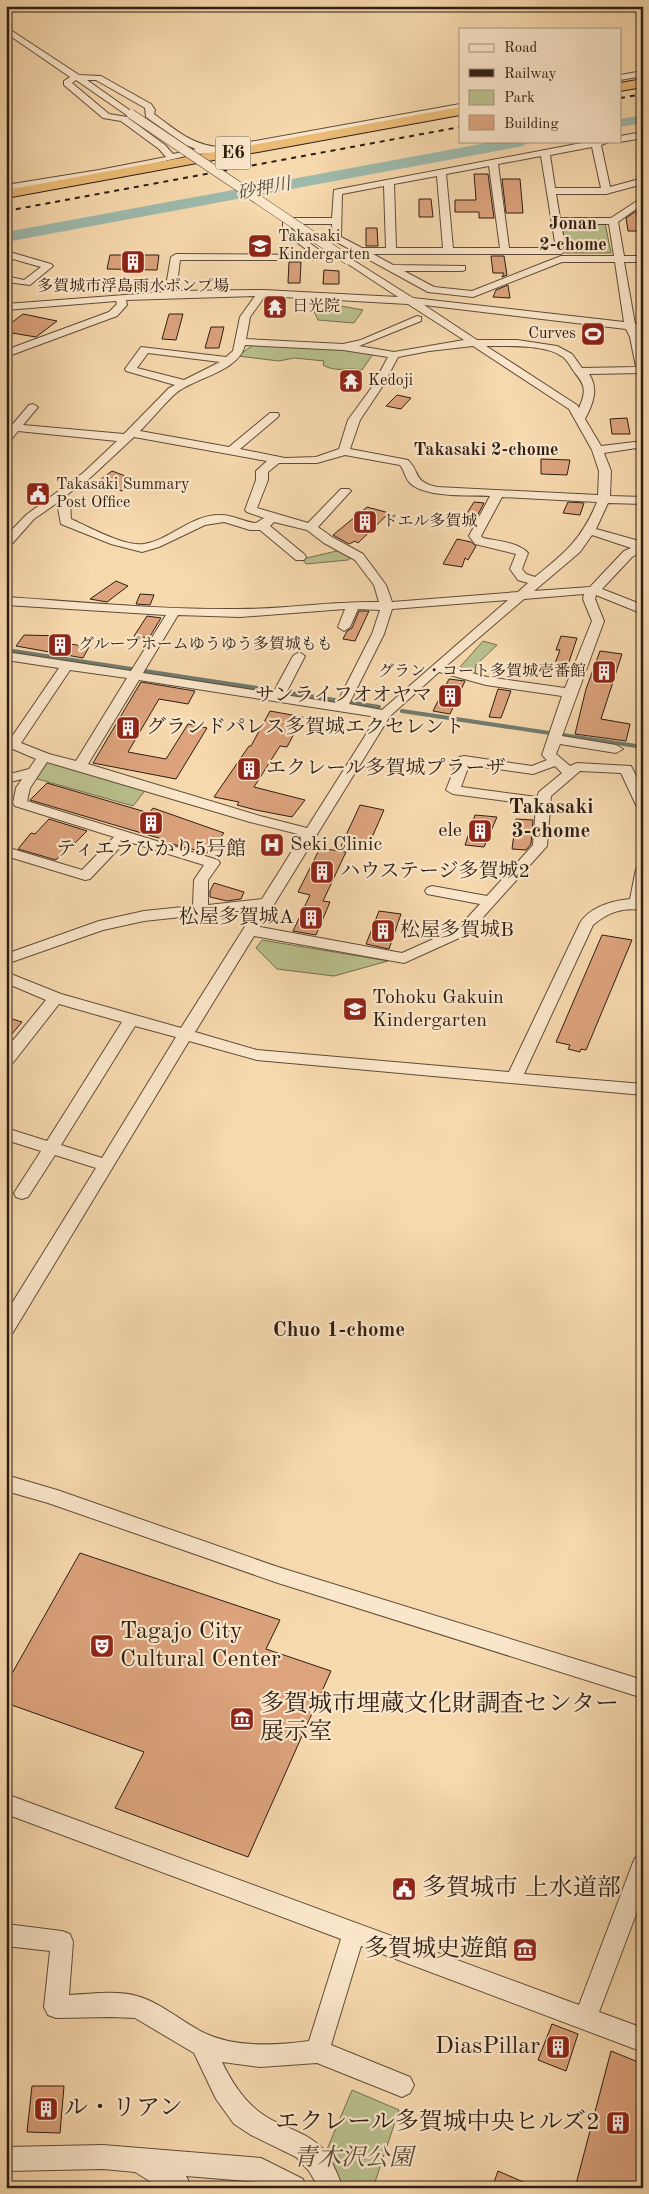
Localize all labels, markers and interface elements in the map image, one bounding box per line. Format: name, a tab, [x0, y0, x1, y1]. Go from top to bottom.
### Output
legend	[459, 28, 622, 142]
text: Road	[504, 41, 538, 56]
text: Railway	[504, 67, 557, 82]
text: Park	[504, 91, 535, 106]
text: Building	[504, 117, 559, 132]
road number: E6	[216, 136, 250, 170]
water label: 砂押川	[235, 173, 294, 203]
district label: Jonan 2-chome	[539, 215, 607, 254]
place label: Takasaki Kindergarten	[278, 229, 370, 263]
school or university icon: Takasaki Kindergarten	[247, 233, 273, 259]
building icon: 多賀城市浮島雨水ポンプ場	[120, 249, 146, 275]
place label: 多賀城市浮島雨水ポンプ場	[37, 277, 229, 295]
temple icon: 日光院	[262, 294, 288, 320]
place label: 日光院	[292, 297, 340, 315]
sports icon: Curves	[580, 321, 606, 347]
place label: Curves	[528, 326, 576, 342]
temple icon: Kedoji	[338, 368, 364, 394]
place label: Kedoji	[368, 373, 413, 389]
district label: Takasaki 2-chome	[413, 441, 559, 459]
place label: Takasaki Summary Post Office	[56, 477, 190, 511]
public building icon: Takasaki Summary Post Office	[25, 481, 51, 507]
building icon: ドエル多賀城	[352, 509, 378, 535]
place label: ドエル多賀城	[382, 512, 477, 530]
building icon: グループホームゆうゆう多賀城もも	[47, 632, 73, 658]
place label: グループホームゆうゆう多賀城もも	[78, 635, 333, 653]
building icon: グラン・コート多賀城壱番館	[591, 659, 617, 685]
place label: グラン・コート多賀城壱番館	[378, 662, 586, 680]
building icon: サンライフオオヤマ	[437, 683, 463, 709]
place label: サンライフオオヤマ	[255, 685, 432, 706]
building icon: グランドパレス多賀城エクセレント	[115, 715, 141, 741]
place label: グランドパレス多賀城エクセレント	[146, 716, 465, 738]
building icon: エクレール多賀城プラーザ	[236, 756, 262, 782]
place label: エクレール多賀城プラーザ	[266, 757, 506, 779]
district label: Takasaki 3-chome	[509, 797, 593, 842]
building icon: ティエラひかり5号館	[138, 810, 164, 836]
building icon: ele	[467, 818, 493, 844]
place label: ele	[438, 821, 462, 841]
hospital icon: Seki Clinic	[259, 832, 285, 858]
place label: Seki Clinic	[290, 835, 382, 855]
place label: ティエラひかり5号館	[56, 838, 246, 860]
building icon: ハウステージ多賀城2	[309, 859, 335, 885]
place label: ハウステージ多賀城2	[340, 860, 530, 882]
building icon: 松屋多賀城A	[298, 905, 324, 931]
place label: 松屋多賀城A	[179, 906, 294, 928]
building icon: 松屋多賀城B	[370, 918, 396, 944]
place label: 松屋多賀城B	[400, 919, 514, 941]
place label: Tohoku Gakuin Kindergarten	[372, 988, 504, 1031]
school or university icon: Tohoku Gakuin Kindergarten	[342, 996, 368, 1022]
district label: Chuo 1-chome	[273, 1320, 405, 1341]
place label: Tagajo City Cultural Center	[120, 1620, 281, 1672]
theatre icon: Tagajo City Cultural Center	[89, 1633, 115, 1659]
place label: 多賀城市埋蔵文化財調査センター 展示室	[260, 1690, 619, 1745]
museum icon: 多賀城市埋蔵文化財調査センター 展示室	[229, 1706, 255, 1732]
place label: 多賀城市 上水道部	[422, 1874, 621, 1901]
public building icon: 多賀城市 上水道部	[391, 1876, 417, 1902]
place label: 多賀城史遊館	[364, 1935, 508, 1962]
museum icon: 多賀城史遊館	[512, 1937, 538, 1963]
building icon: DiasPillar	[545, 2034, 571, 2060]
place label: DiasPillar	[435, 2035, 540, 2059]
building icon: ル・リアン	[33, 2096, 59, 2122]
place label: ル・リアン	[64, 2097, 183, 2121]
place label: エクレール多賀城中央ヒルズ2	[275, 2108, 600, 2135]
building icon: エクレール多賀城中央ヒルズ2	[605, 2110, 631, 2136]
park label: 青木沢公園	[293, 2144, 417, 2171]

